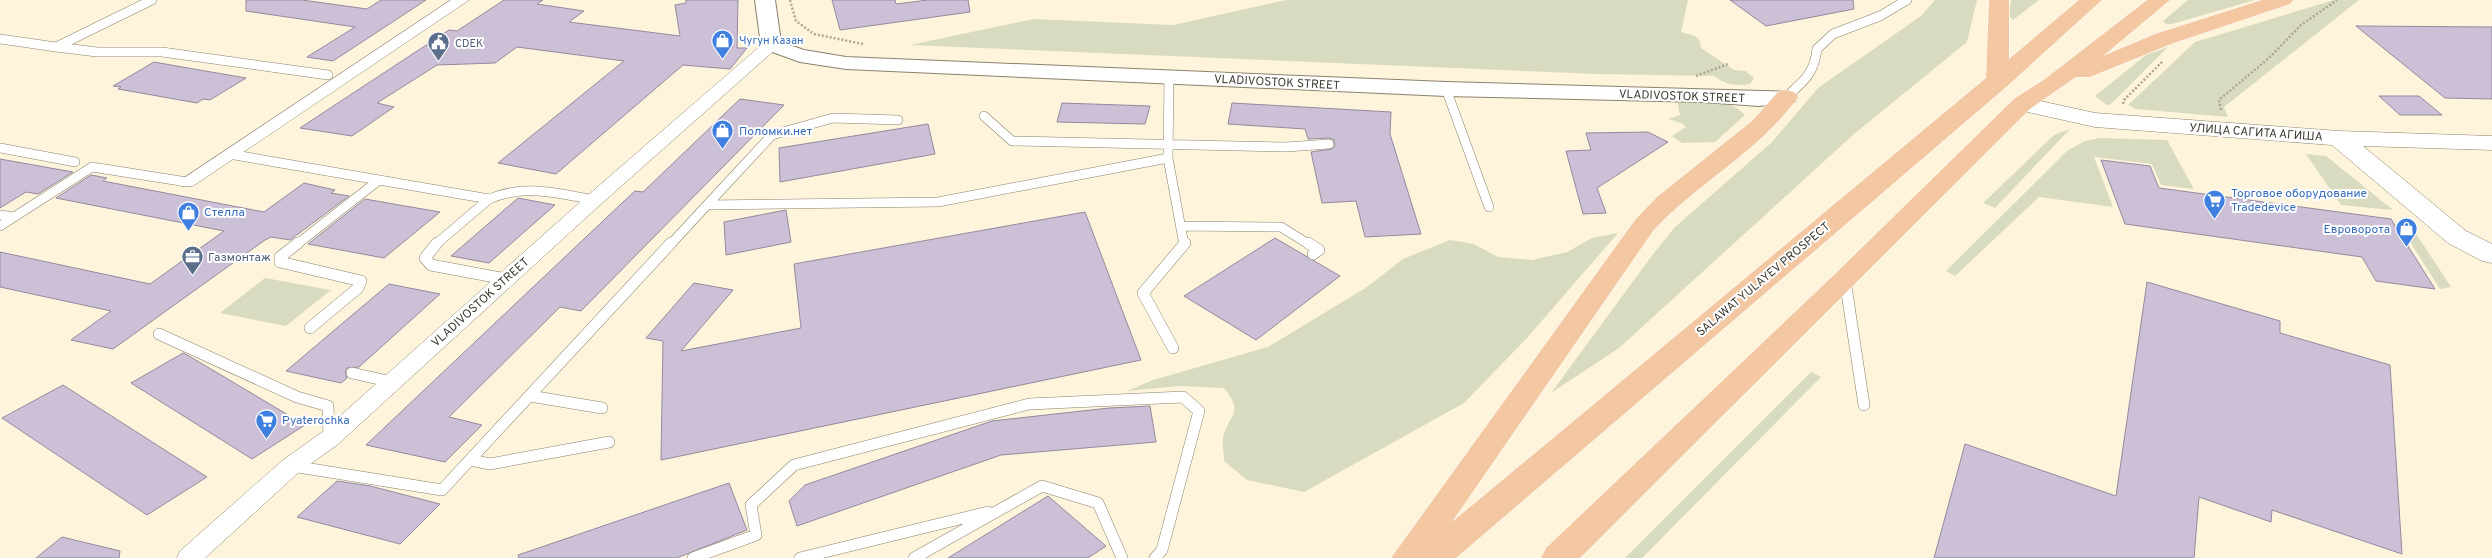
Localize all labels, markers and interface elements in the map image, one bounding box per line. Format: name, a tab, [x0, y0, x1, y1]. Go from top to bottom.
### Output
shop icon: Чугун Казан	[711, 28, 735, 59]
public building icon: CDEK	[427, 31, 451, 62]
place label: Чугун Казан	[739, 34, 804, 48]
place label: CDEK	[455, 37, 483, 51]
street label: VLADIVOSTOK STREET	[1213, 72, 1340, 94]
street label: VLADIVOSTOK STREET	[1619, 87, 1745, 107]
shop icon: Поломки.нет	[711, 119, 735, 150]
street label: УЛИЦА САГИТА АГИША	[2189, 120, 2323, 146]
place label: Поломки.нет	[739, 124, 813, 140]
place label: Торговое оборудование Tradedevice	[2231, 186, 2367, 216]
supermarket icon: Торговое оборудование Tradedevice	[2203, 188, 2227, 219]
shop icon: Стелла	[176, 200, 200, 231]
place label: Стелла	[204, 205, 245, 221]
shop icon: Евроворота	[2394, 217, 2418, 248]
street label: SALAWAT YULAYEV PROSPECT	[1694, 219, 1834, 340]
place label: Евроворота	[2324, 222, 2390, 238]
office icon: Газмонтаж	[180, 245, 204, 276]
place label: Газмонтаж	[208, 250, 271, 266]
street label: VLADIVOSTOK STREET	[428, 255, 533, 351]
supermarket icon: Pyaterochka	[254, 408, 278, 439]
place label: Pyaterochka	[282, 413, 350, 429]

